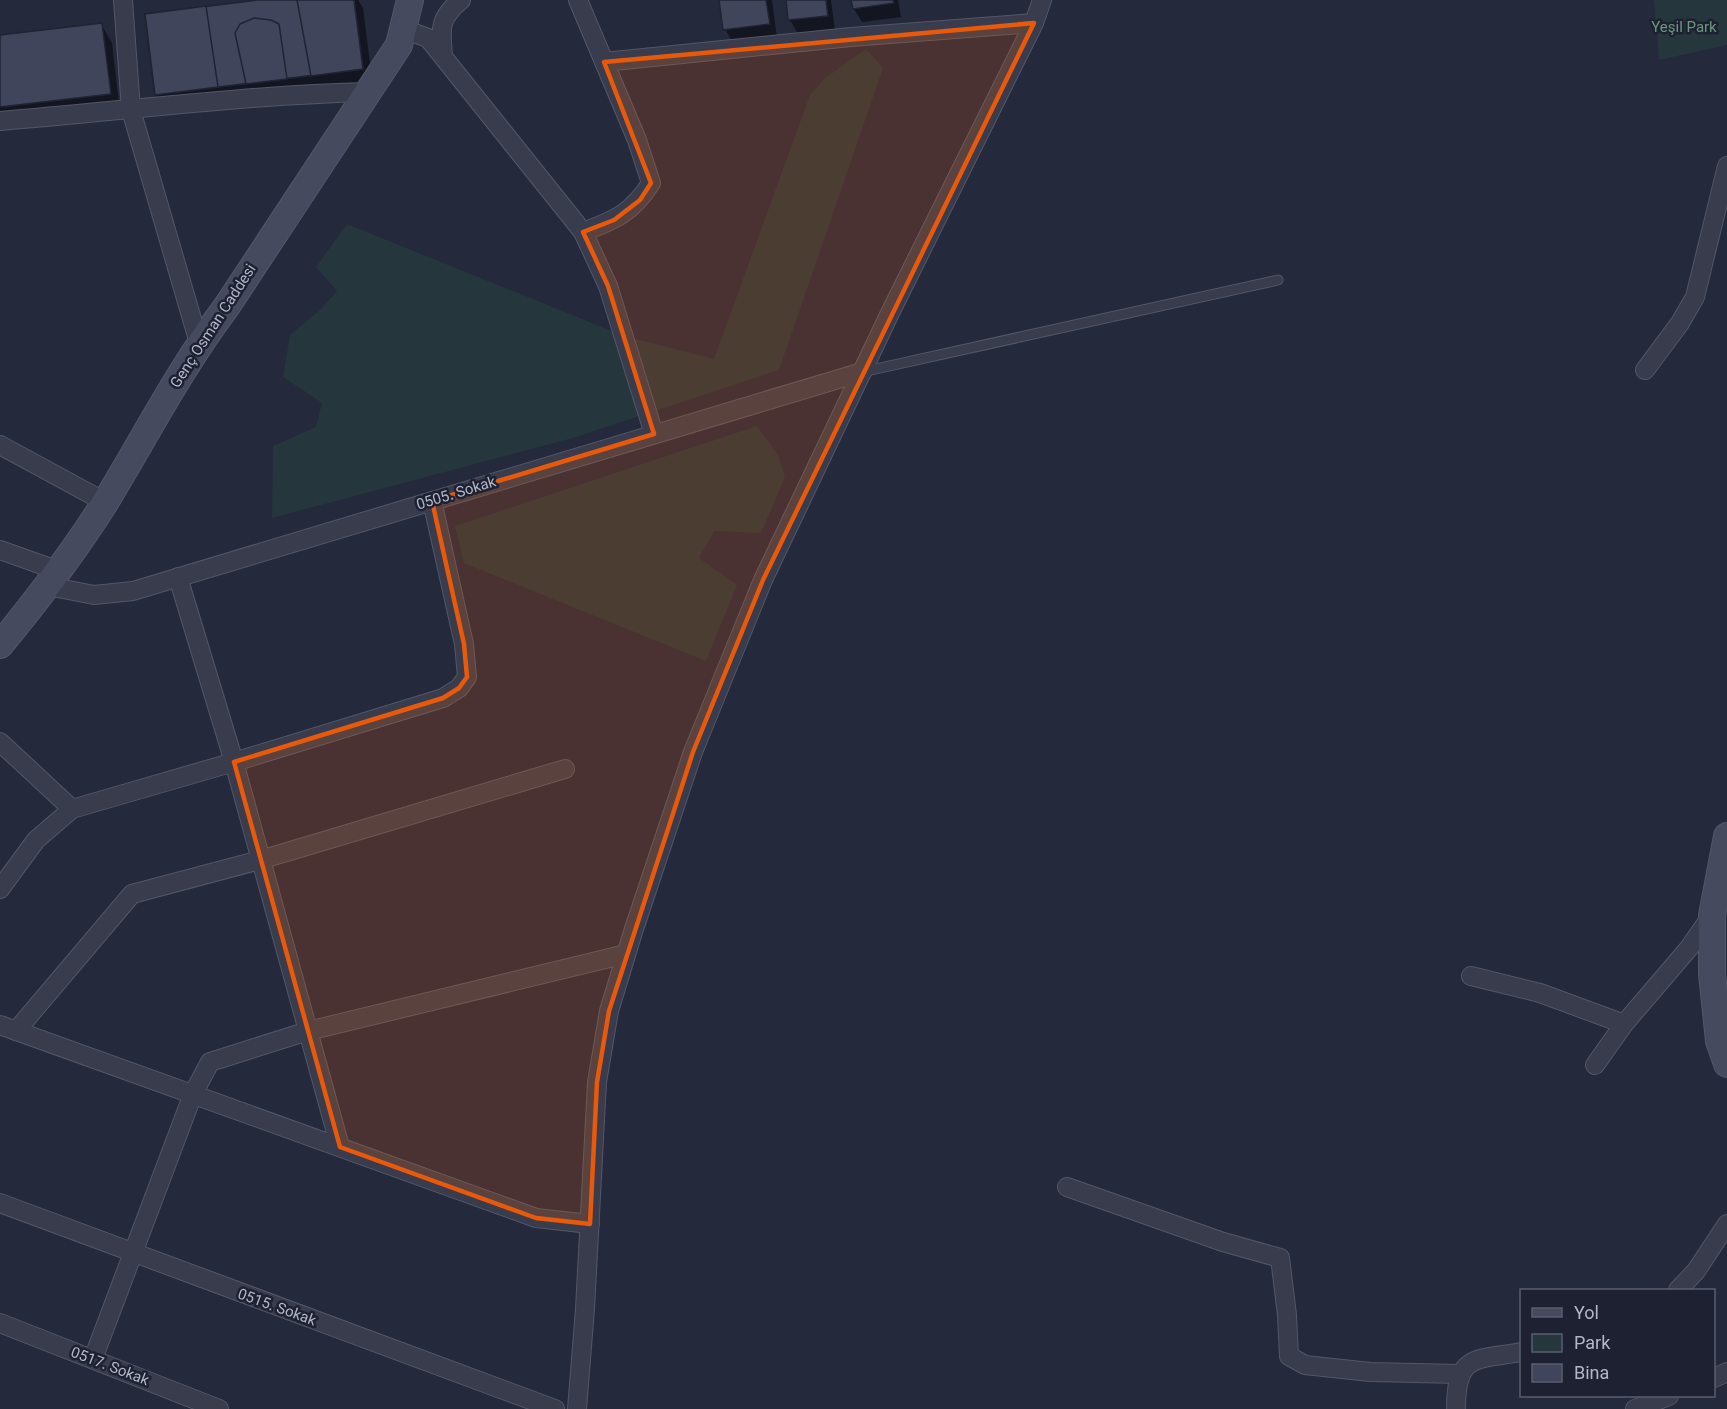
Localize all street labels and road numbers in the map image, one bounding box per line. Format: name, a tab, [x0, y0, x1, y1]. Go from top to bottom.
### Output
street label: Genç Osman Caddesi	[166, 261, 260, 391]
street label: 0505. Sokak	[414, 472, 498, 514]
street label: 0515. Sokak	[235, 1284, 319, 1330]
street label: 0517. Sokak	[68, 1343, 152, 1389]

